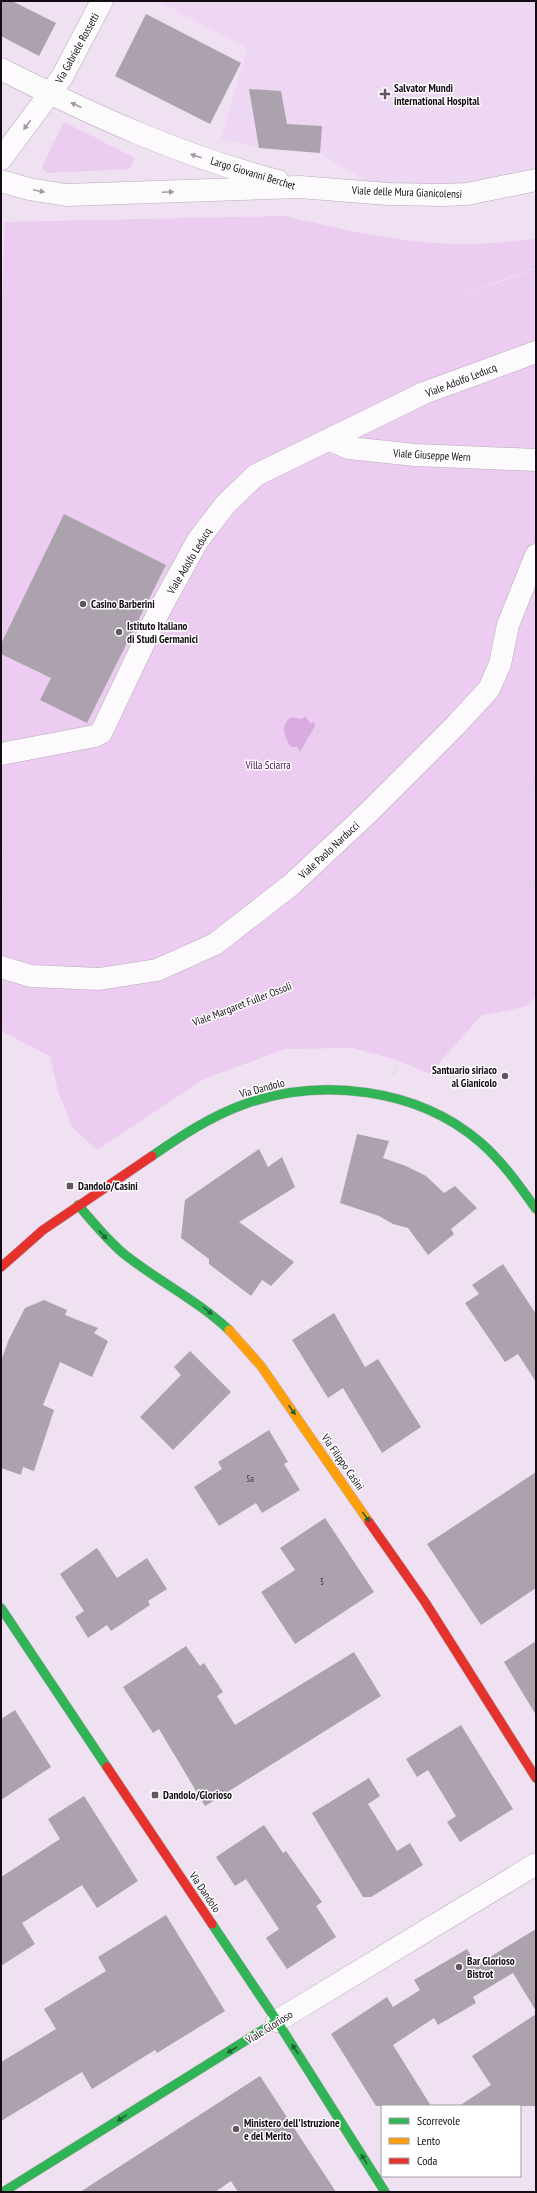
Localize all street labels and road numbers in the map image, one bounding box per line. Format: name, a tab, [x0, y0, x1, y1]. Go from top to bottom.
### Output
street label: Via Gabriele Rossetti	[51, 10, 102, 86]
street label: Largo Giovanni Berchet	[209, 153, 297, 193]
street label: Viale delle Mura Gianicolensi	[351, 183, 462, 201]
street label: Viale Adolfo Leducq	[423, 360, 499, 400]
street label: Viale Giuseppe Wern	[392, 446, 471, 464]
street label: Viale Adolfo Leducq	[163, 525, 214, 598]
street label: Viale Paolo Narducci	[295, 818, 362, 882]
street label: Viale Margaret Fuller Ossoli	[189, 979, 294, 1030]
street label: Via Dandolo	[237, 1075, 286, 1101]
street label: Via Filippo Casini	[318, 1430, 367, 1493]
street label: Via Dandolo	[186, 1868, 224, 1915]
street label: Viale Glorioso	[242, 2007, 295, 2047]

